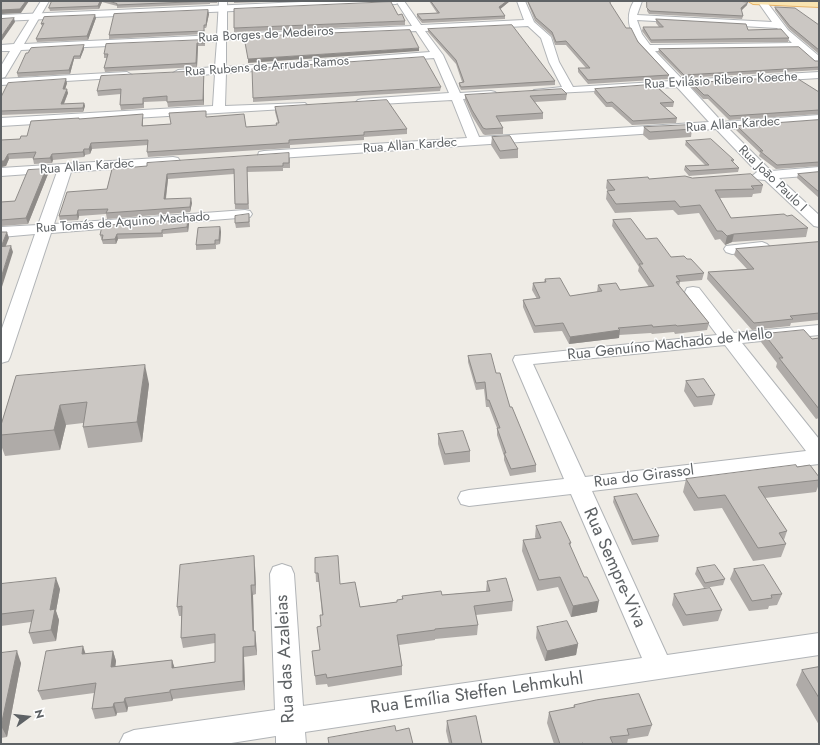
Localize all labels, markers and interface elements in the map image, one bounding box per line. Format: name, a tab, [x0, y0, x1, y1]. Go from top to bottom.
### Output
street label: Rua Borges de Medeiros	[198, 24, 334, 46]
street label: Rua Rubens de Arruda Ramos	[184, 53, 350, 81]
street label: Rua Evilásio Ribeiro Koeche	[644, 69, 798, 93]
street label: Rua Allan Kardec	[685, 114, 781, 136]
street label: Rua Allan Kardec	[362, 135, 458, 157]
street label: Rua João Paulo I	[735, 143, 809, 215]
street label: Rua Allan Kardec	[39, 156, 135, 178]
street label: Rua Tomás de Aquino Machado	[36, 209, 210, 237]
street label: Rua Genuíno Machado de Mello	[567, 325, 773, 365]
street label: Rua do Girassol	[593, 462, 695, 492]
street label: Rua Sempre-Viva	[578, 505, 650, 631]
street label: Rua das Azaleias	[272, 594, 300, 724]
street label: Rua Emília Steffen Lehmkuhl	[369, 668, 585, 720]
north arrow	[8, 697, 48, 737]
text: N	[31, 708, 48, 720]

